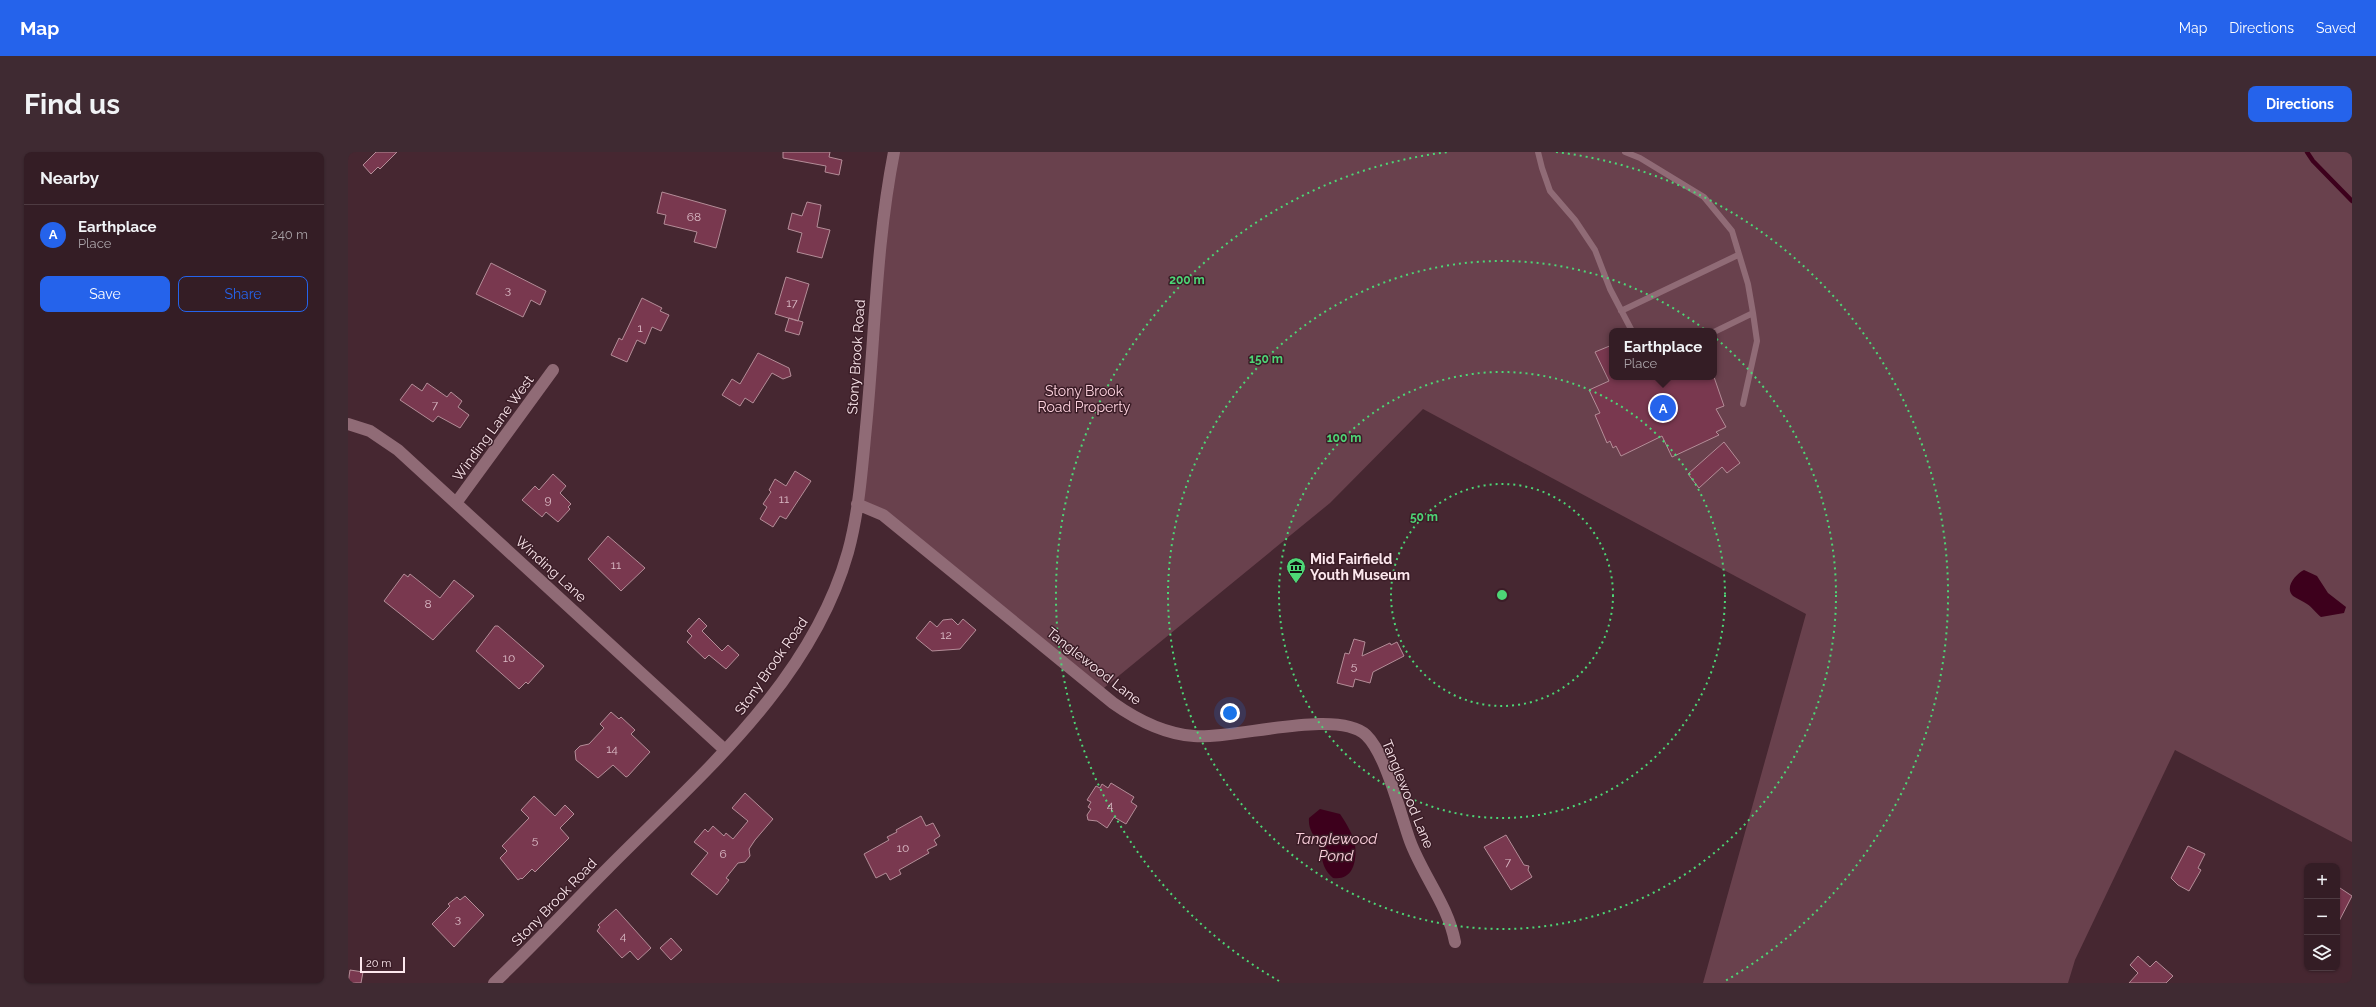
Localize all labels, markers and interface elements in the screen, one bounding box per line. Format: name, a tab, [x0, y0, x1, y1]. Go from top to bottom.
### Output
text: Map	[20, 17, 59, 39]
text: Map	[2179, 20, 2207, 36]
text: Directions	[2229, 20, 2294, 36]
text: Saved	[2316, 20, 2356, 36]
button: Directions	[2248, 86, 2352, 122]
text: Find us	[24, 88, 120, 121]
text: Nearby	[40, 168, 99, 188]
house number: 68	[687, 210, 701, 224]
text: Earthplace	[78, 218, 157, 236]
text: A	[49, 227, 57, 242]
text: 240 m	[271, 227, 308, 242]
text: Place	[78, 236, 111, 251]
text: 200 m	[1169, 273, 1205, 287]
button: Save	[40, 276, 170, 312]
button: Share	[178, 276, 308, 312]
house number: 3	[505, 283, 511, 297]
house number: 17	[786, 296, 798, 310]
street label: Stony Brook Road	[844, 299, 868, 415]
house number: 1	[637, 321, 643, 335]
popup	[1609, 328, 1717, 380]
text: Earthplace	[1624, 338, 1702, 356]
text: 150 m	[1249, 352, 1283, 366]
text: Place	[1624, 356, 1657, 371]
street label: Winding Lane West	[449, 372, 537, 484]
park label: Stony Brook Road Property	[1038, 383, 1131, 415]
pin: A	[1650, 393, 1676, 423]
house number: 7	[432, 398, 439, 412]
text: 100 m	[1327, 431, 1361, 445]
house number: 11	[779, 492, 789, 506]
house number: 9	[544, 493, 552, 507]
text: 50 m	[1410, 510, 1438, 524]
street label: Winding Lane	[512, 533, 590, 605]
place label: Mid Fairfield Youth Museum	[1310, 551, 1410, 583]
museum icon: Mid Fairfield Youth Museum	[1285, 556, 1307, 584]
house number: 11	[611, 558, 621, 572]
centre of rings	[1495, 588, 1509, 602]
house number: 8	[424, 597, 432, 611]
street label: Stony Brook Road	[731, 614, 811, 718]
street label: Tanglewood Lane	[1044, 624, 1144, 708]
house number: 12	[940, 628, 952, 642]
house number: 10	[503, 651, 515, 665]
house number: 5	[1351, 659, 1358, 673]
your location	[1220, 703, 1240, 723]
street label: Tanglewood Lane	[1379, 737, 1437, 851]
house number: 14	[606, 742, 618, 756]
house number: 4	[1107, 798, 1114, 812]
water label: Tanglewood Pond	[1295, 830, 1378, 865]
house number: 5	[532, 833, 539, 847]
house number: 10	[897, 841, 909, 855]
house number: 6	[719, 847, 727, 861]
street label: Stony Brook Road	[508, 855, 600, 949]
house number: 7	[1505, 855, 1512, 869]
map controls	[2304, 863, 2340, 971]
button: +	[2304, 863, 2340, 899]
button: −	[2304, 899, 2340, 935]
house number: 3	[455, 912, 461, 926]
house number: 4	[620, 929, 627, 943]
button: layers	[2304, 935, 2340, 971]
scale bar	[360, 955, 405, 974]
text: 20 m	[366, 957, 391, 970]

